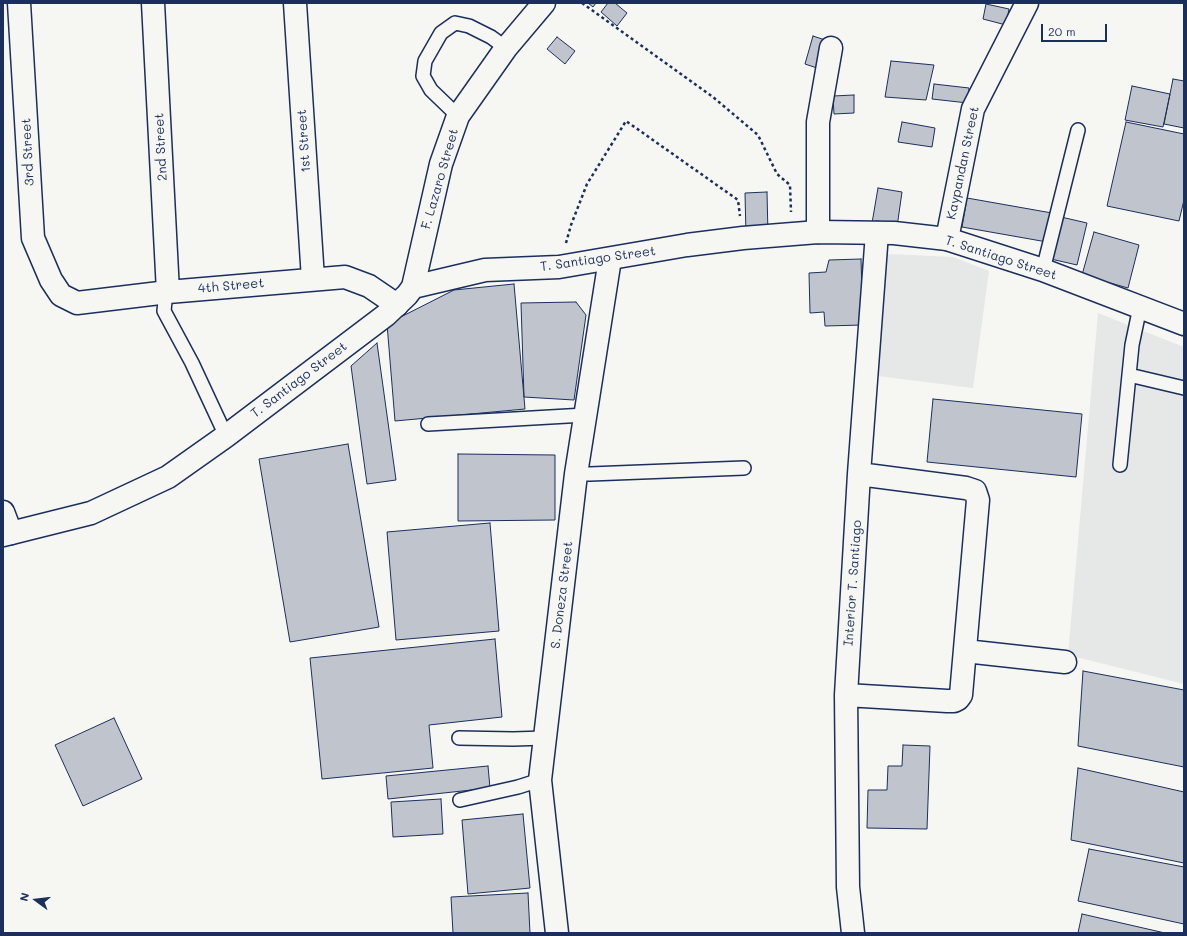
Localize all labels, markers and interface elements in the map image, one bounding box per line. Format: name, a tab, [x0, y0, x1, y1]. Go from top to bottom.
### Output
scale bar	[1043, 16, 1109, 42]
text: 20 m	[1048, 23, 1076, 39]
street label: Kaypandan Street	[943, 105, 983, 221]
street label: 1st Street	[294, 109, 314, 173]
street label: 2nd Street	[151, 113, 171, 181]
street label: 3rd Street	[18, 118, 38, 186]
street label: F. Lazaro Street	[418, 127, 462, 231]
street label: T. Santiago Street	[943, 233, 1059, 283]
street label: T. Santiago Street	[539, 243, 657, 275]
street label: 4th Street	[197, 275, 265, 297]
street label: T. Santiago Street	[248, 339, 350, 421]
street label: Interior T. Santiago	[841, 519, 865, 647]
street label: S. Doneza Street	[548, 540, 576, 650]
north arrow	[16, 880, 56, 920]
text: N	[16, 891, 32, 903]

